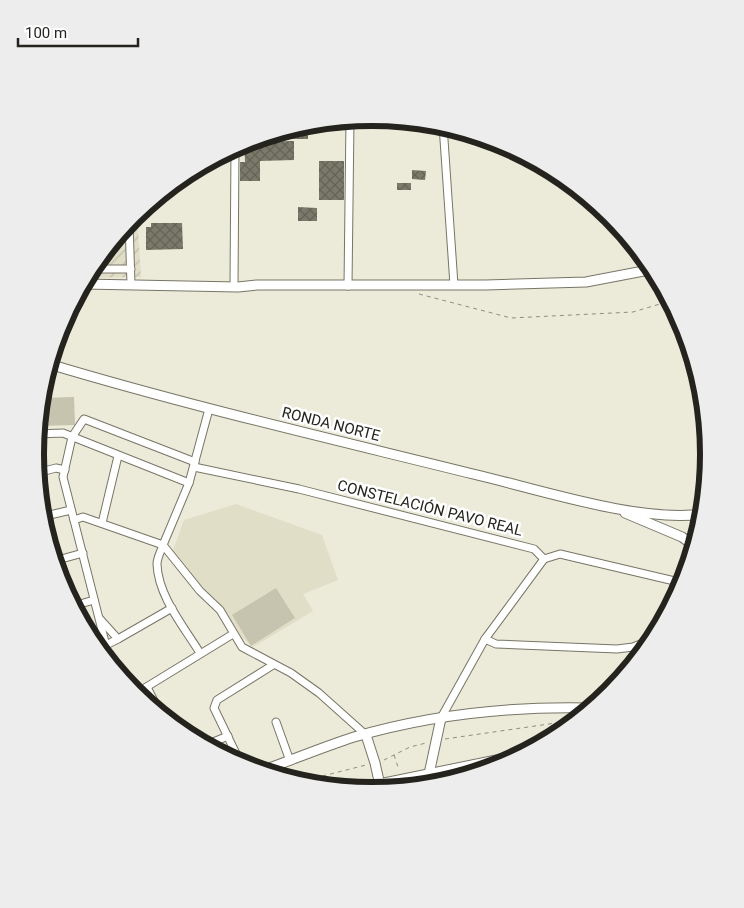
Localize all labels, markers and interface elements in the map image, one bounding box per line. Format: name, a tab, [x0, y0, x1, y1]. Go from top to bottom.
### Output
scale bar	[18, 15, 138, 47]
text: 100 m	[25, 24, 67, 42]
street label: RONDA NORTE	[280, 403, 382, 445]
street label: CONSTELACIÓN PAVO REAL	[335, 476, 525, 540]

